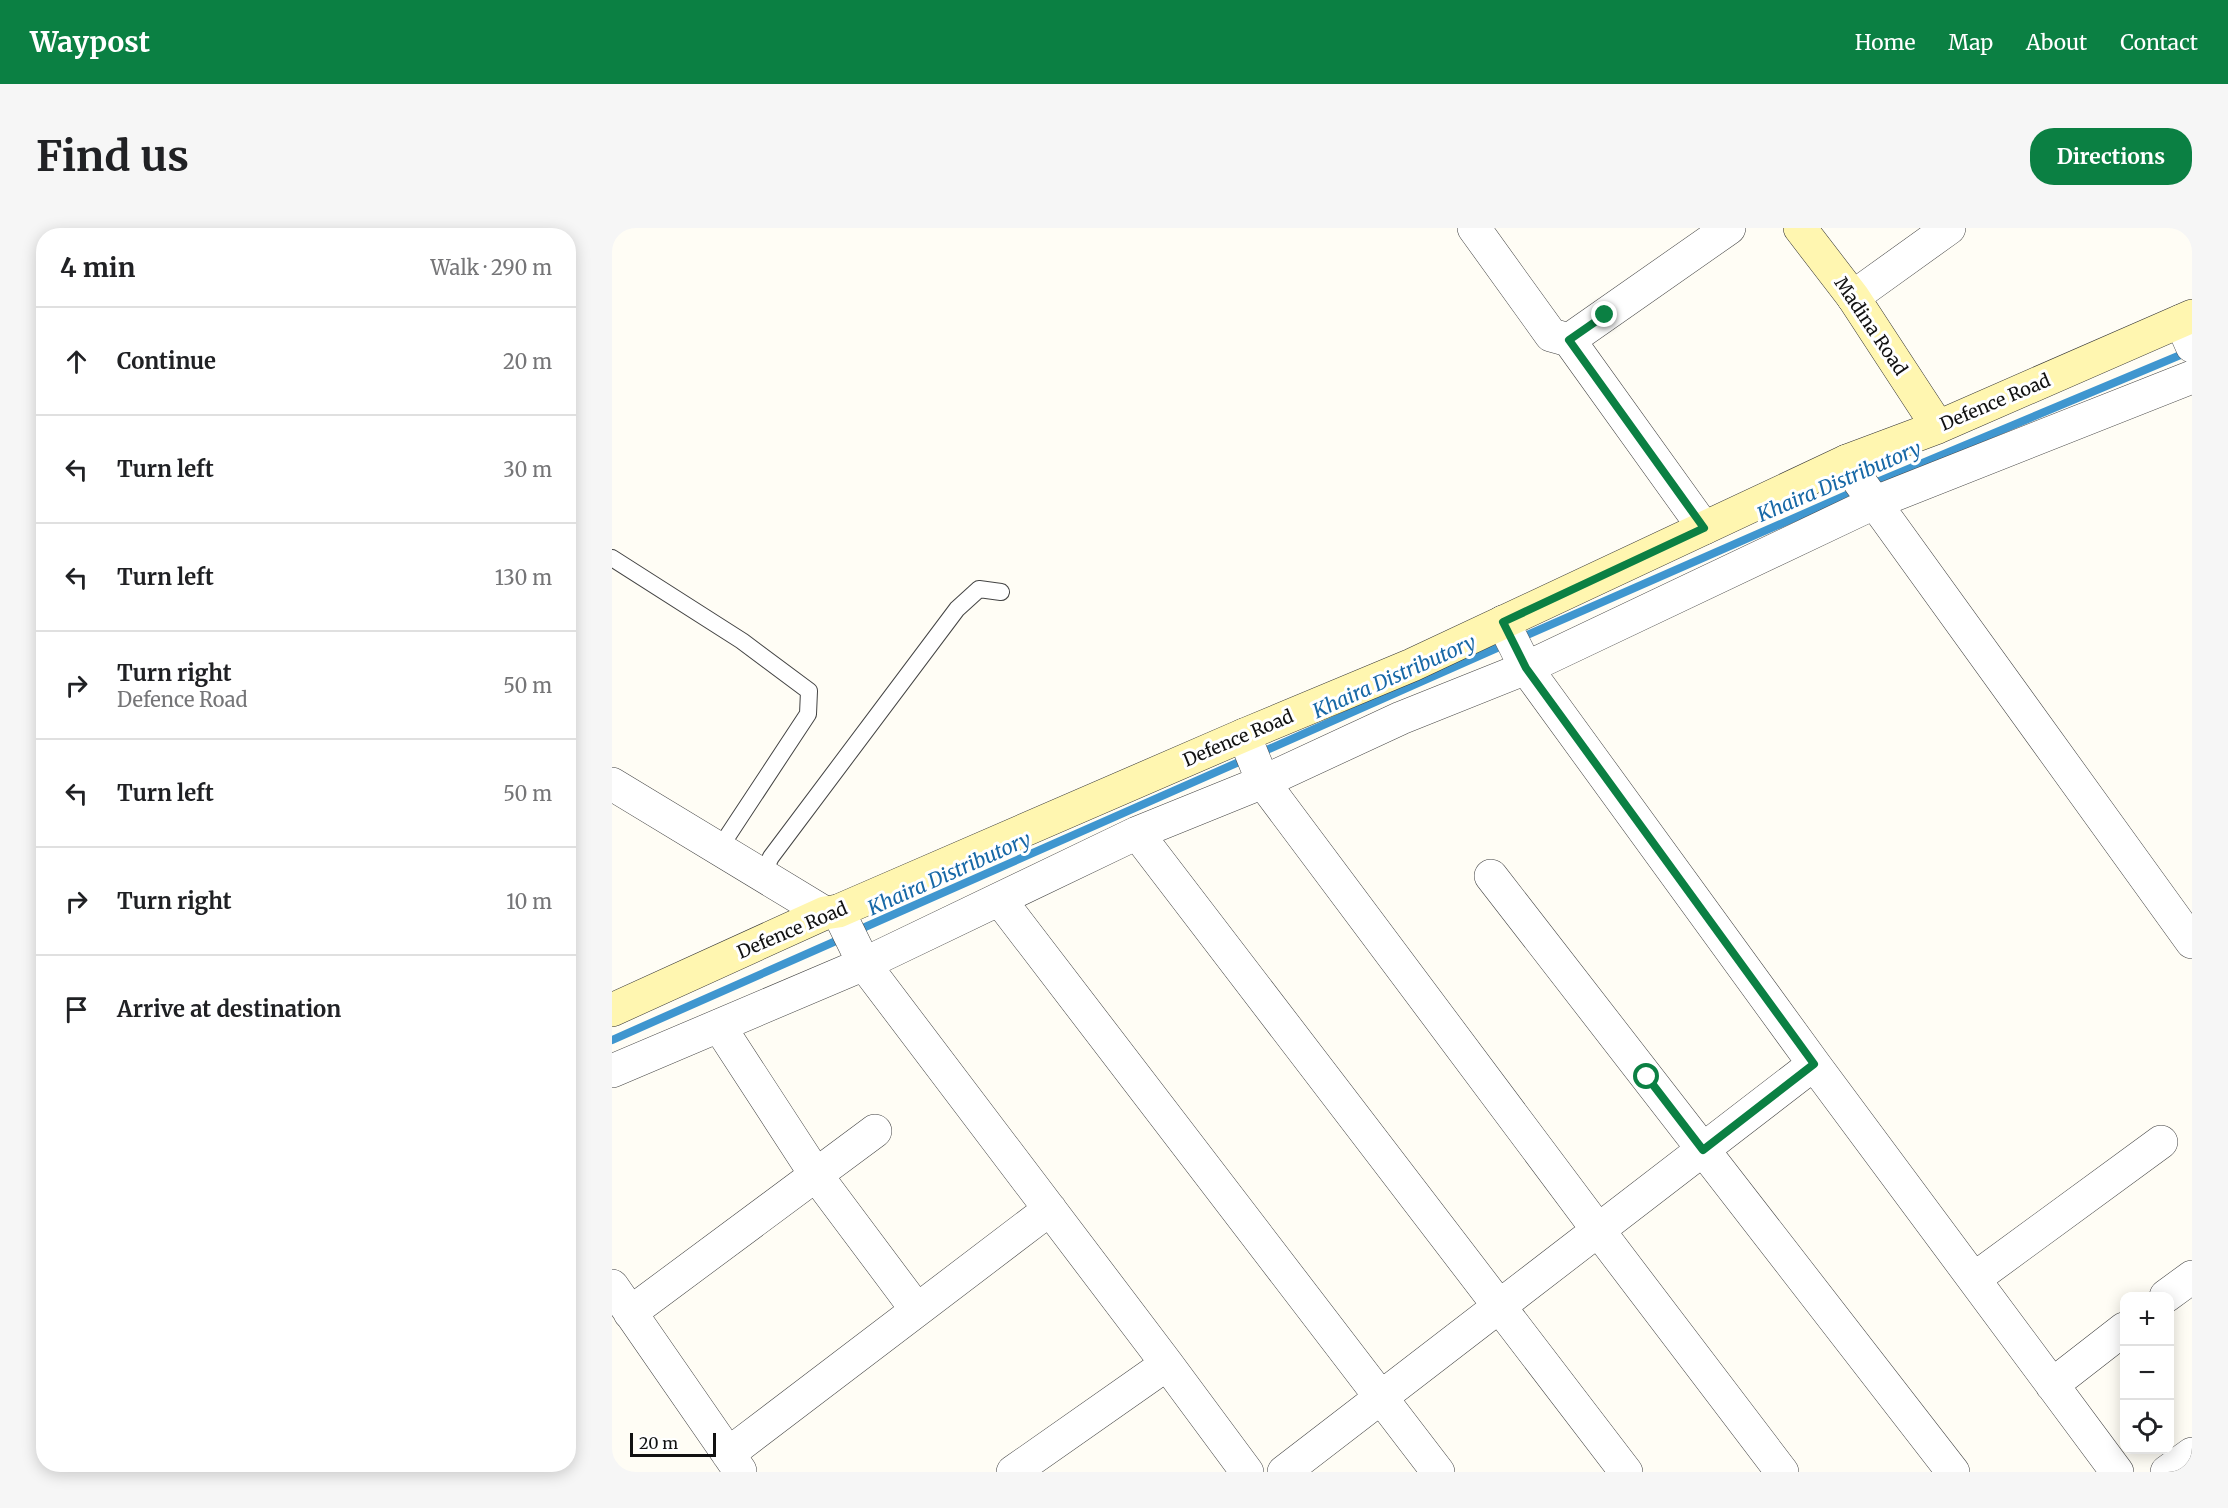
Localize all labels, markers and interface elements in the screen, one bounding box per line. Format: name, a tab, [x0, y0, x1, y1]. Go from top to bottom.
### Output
text: Waypost	[30, 24, 150, 60]
text: Home	[1855, 29, 1915, 56]
text: Map	[1948, 29, 1993, 56]
text: About	[2026, 29, 2087, 56]
text: Contact	[2120, 29, 2198, 56]
button: Directions	[2030, 128, 2192, 185]
text: Find us	[36, 130, 189, 182]
text: 4 min	[60, 251, 135, 284]
text: Walk · 290 m	[430, 255, 552, 280]
street label: Madina Road	[1830, 272, 1912, 380]
route end	[1591, 301, 1617, 327]
icon: ahead	[60, 345, 93, 378]
text: Continue	[117, 347, 216, 375]
text: 20 m	[503, 349, 552, 374]
street label: Defence Road	[1936, 368, 2054, 436]
water label: Khaira Distributory	[1752, 435, 1925, 527]
icon: left	[60, 453, 93, 486]
text: Turn left	[117, 455, 214, 483]
text: 30 m	[503, 457, 552, 482]
icon: left	[60, 561, 93, 594]
text: Turn left	[117, 563, 214, 591]
text: 130 m	[495, 565, 552, 590]
water label: Khaira Distributory	[1308, 629, 1480, 724]
text: Turn right	[117, 659, 231, 687]
icon: right	[60, 669, 93, 702]
text: 50 m	[503, 673, 552, 698]
text: Defence Road	[117, 687, 248, 712]
street label: Defence Road	[1179, 704, 1297, 772]
icon: left	[60, 777, 93, 810]
text: Turn left	[117, 779, 214, 807]
text: 50 m	[503, 781, 552, 806]
water label: Khaira Distributory	[863, 826, 1035, 921]
icon: right	[60, 885, 93, 918]
text: Turn right	[117, 887, 231, 915]
text: 10 m	[506, 889, 552, 914]
street label: Defence Road	[733, 896, 851, 964]
icon: arrive	[60, 993, 93, 1026]
text: Arrive at destination	[117, 995, 341, 1023]
route start	[1633, 1063, 1659, 1089]
map controls	[2120, 1292, 2174, 1454]
button: +	[2120, 1292, 2174, 1346]
button: −	[2120, 1346, 2174, 1400]
button: locate	[2120, 1400, 2174, 1454]
scale bar	[630, 1430, 716, 1458]
text: 20 m	[639, 1433, 678, 1453]

